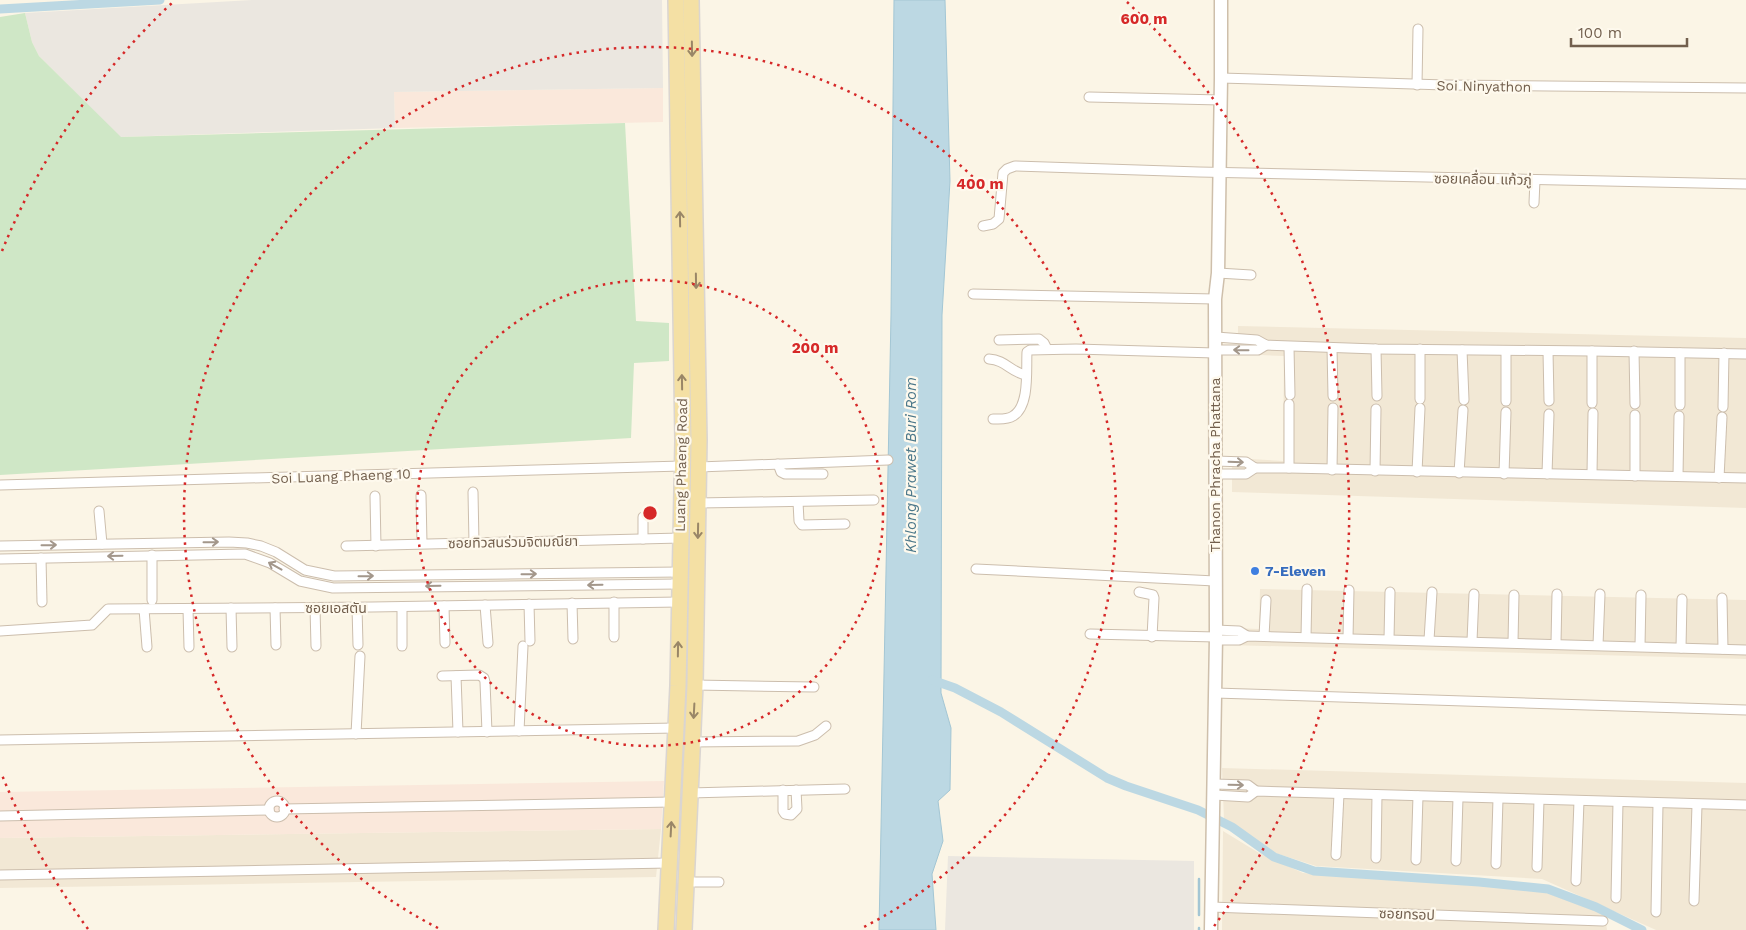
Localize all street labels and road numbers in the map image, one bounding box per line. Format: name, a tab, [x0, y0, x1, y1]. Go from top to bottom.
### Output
street label: Soi Ninyathon	[1437, 77, 1531, 95]
street label: ซอยเคลื่อน แก้วภู่	[1434, 168, 1532, 189]
street label: Thanon Phracha Phattana	[1207, 377, 1223, 553]
street label: Luang Phaeng Road	[672, 398, 690, 532]
street label: Soi Luang Phaeng 10	[271, 466, 411, 486]
street label: ซอยทิวสนร่วมจิตมณียา	[448, 533, 578, 551]
street label: ซอยเอสตัน	[305, 600, 367, 616]
street label: ซอยทรอป	[1379, 905, 1435, 923]

